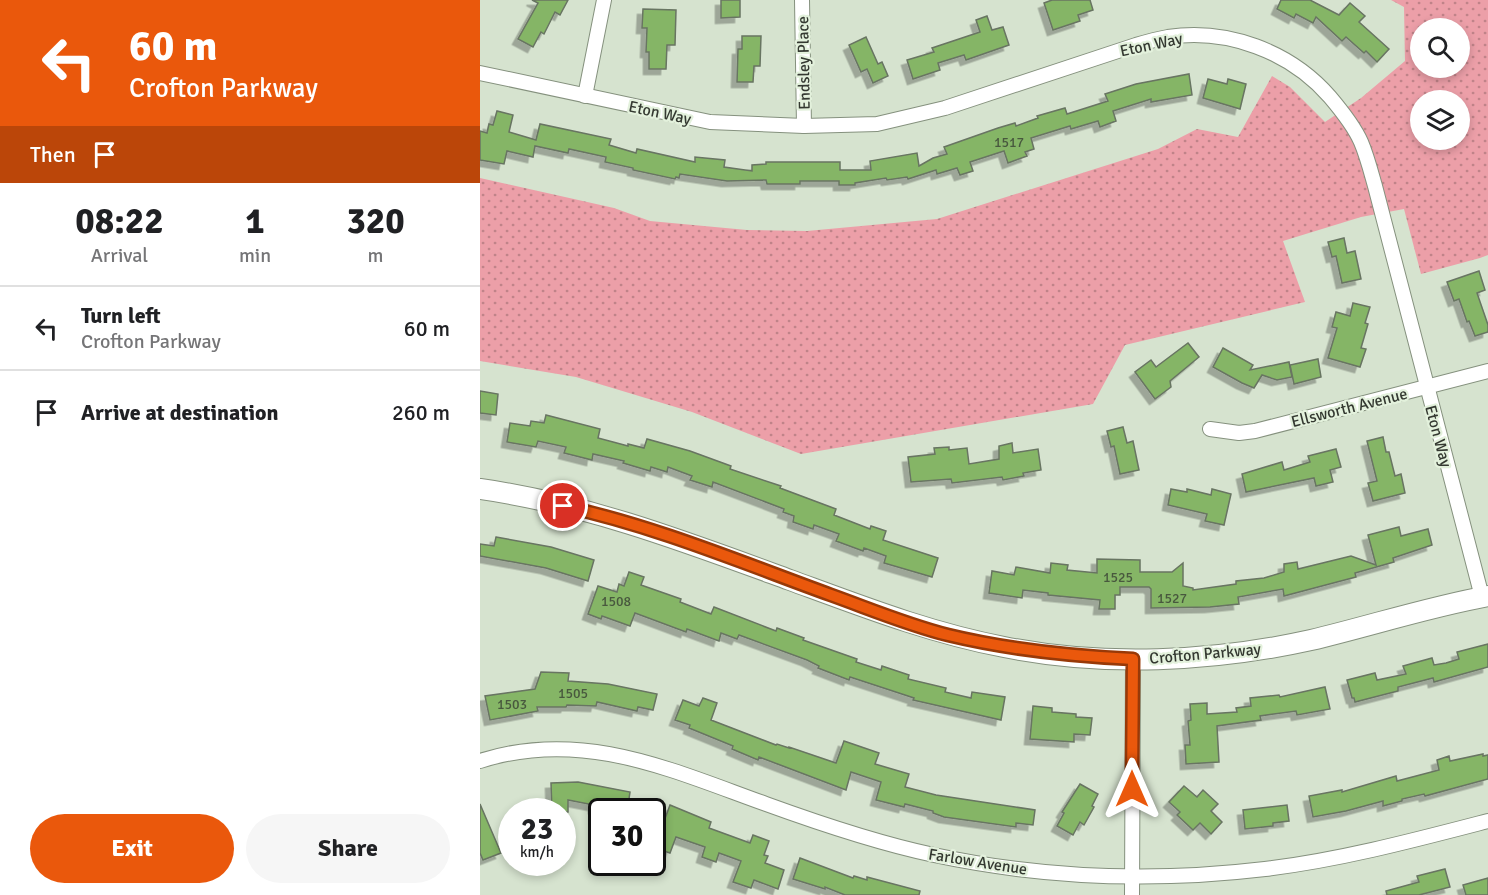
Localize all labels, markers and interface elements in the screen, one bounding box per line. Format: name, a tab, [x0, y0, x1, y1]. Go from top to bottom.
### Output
street label: Endsley Place	[793, 16, 815, 110]
map controls	[1410, 18, 1470, 150]
button: search	[1410, 18, 1470, 78]
text: 60 m	[129, 21, 218, 72]
icon: left	[30, 24, 108, 102]
street label: Eton Way	[1118, 29, 1185, 61]
text: Crofton Parkway	[129, 72, 318, 105]
button: layers	[1410, 90, 1470, 150]
street label: Eton Way	[627, 97, 693, 129]
house number: 1517	[994, 134, 1024, 151]
icon: arrive	[88, 138, 121, 171]
text: Then	[30, 141, 76, 168]
text: 08:22	[75, 199, 164, 244]
text: 1	[245, 199, 265, 244]
text: 320	[346, 199, 405, 244]
text: Arrival	[91, 243, 148, 268]
text: min	[239, 243, 271, 268]
text: m	[368, 243, 384, 268]
text: Turn left	[81, 302, 161, 329]
icon: left	[30, 312, 63, 345]
text: 60 m	[404, 315, 450, 342]
text: Crofton Parkway	[81, 329, 221, 354]
street label: Ellsworth Avenue	[1289, 384, 1409, 432]
icon: arrive	[30, 396, 63, 429]
text: Arrive at destination	[81, 399, 278, 426]
text: 260 m	[392, 399, 450, 426]
street label: Eton Way	[1420, 403, 1456, 470]
pin	[537, 480, 588, 531]
icon: arrive	[546, 489, 579, 522]
house number: 1525	[1103, 569, 1133, 586]
house number: 1527	[1157, 590, 1187, 607]
house number: 1508	[601, 593, 631, 610]
street label: Crofton Parkway	[1148, 639, 1262, 669]
house number: 1505	[558, 685, 588, 702]
house number: 1503	[497, 696, 527, 713]
position arrow	[1100, 757, 1164, 821]
speed limit sign: 30	[588, 798, 666, 876]
text: 23	[521, 811, 553, 848]
button: Exit	[30, 814, 234, 883]
button: Share	[246, 814, 450, 883]
text: km/h	[520, 843, 554, 861]
street label: Farlow Avenue	[927, 844, 1029, 880]

